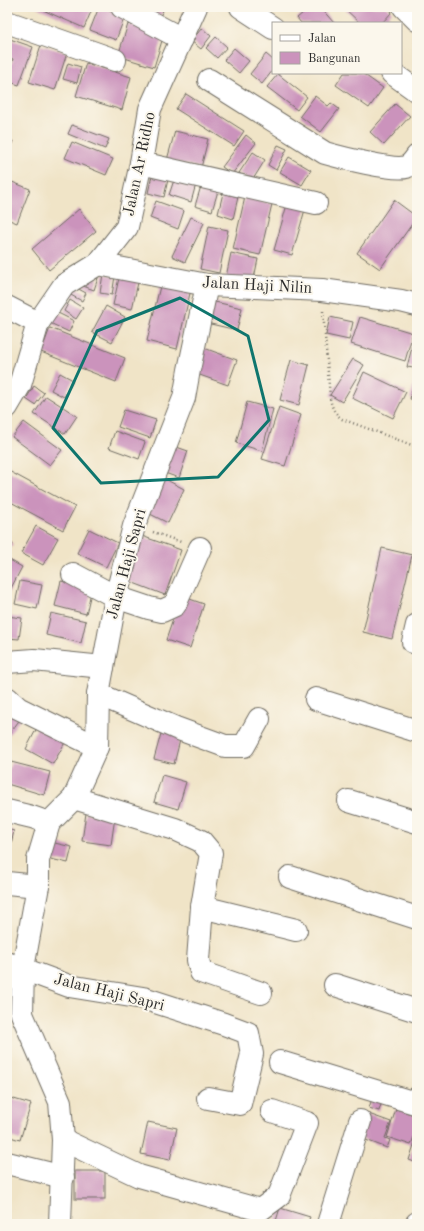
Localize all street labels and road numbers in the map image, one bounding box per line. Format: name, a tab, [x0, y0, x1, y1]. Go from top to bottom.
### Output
street label: Jalan Ar Ridho	[121, 110, 159, 217]
street label: Jalan Haji Nilin	[202, 275, 313, 297]
street label: Jalan Haji Sapri	[105, 507, 149, 621]
street label: Jalan Haji Sapri	[52, 972, 166, 1014]

